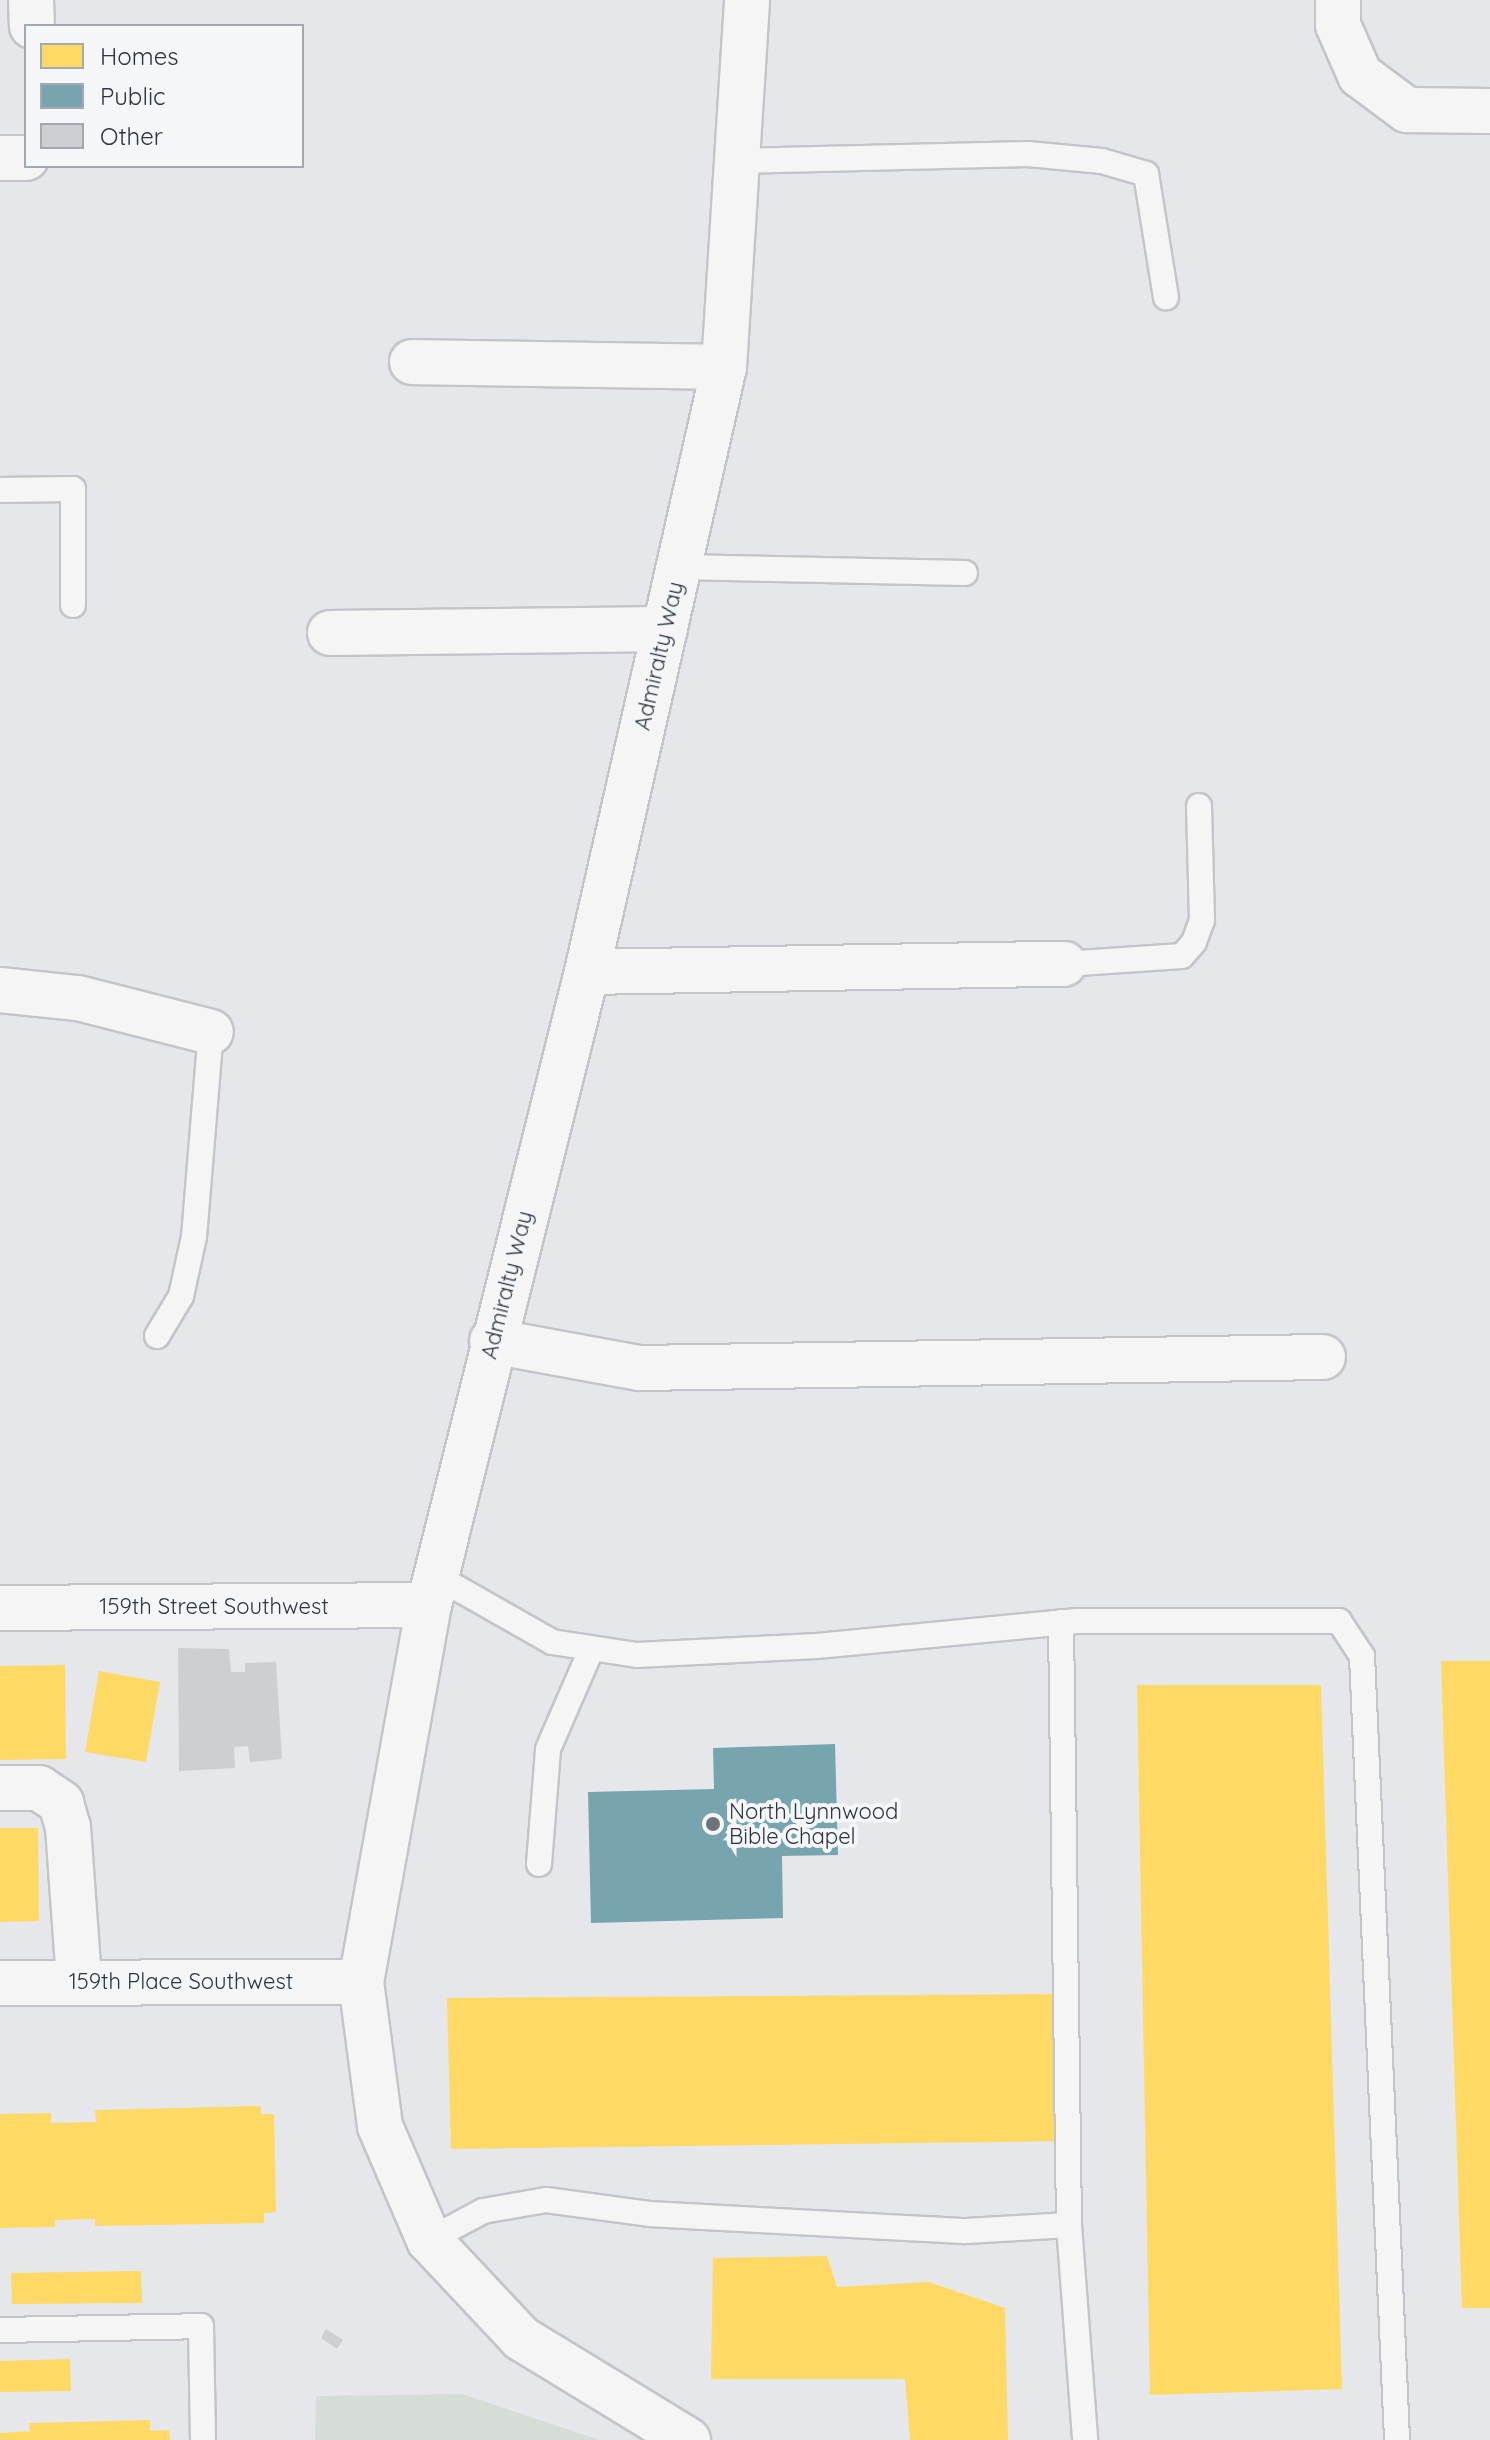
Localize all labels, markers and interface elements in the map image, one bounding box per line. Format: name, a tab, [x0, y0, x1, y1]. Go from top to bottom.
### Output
legend	[24, 24, 304, 168]
text: Homes	[100, 41, 178, 71]
text: Public	[100, 81, 165, 111]
text: Other	[100, 121, 163, 151]
street label: Admiralty Way	[629, 579, 689, 733]
street label: Admiralty Way	[476, 1208, 538, 1362]
street label: 159th Street Southwest	[99, 1594, 329, 1620]
place label: North Lynnwood Bible Chapel	[729, 1798, 898, 1850]
marker: North Lynnwood Bible Chapel	[704, 1815, 722, 1833]
street label: 159th Place Southwest	[69, 1969, 293, 1995]

